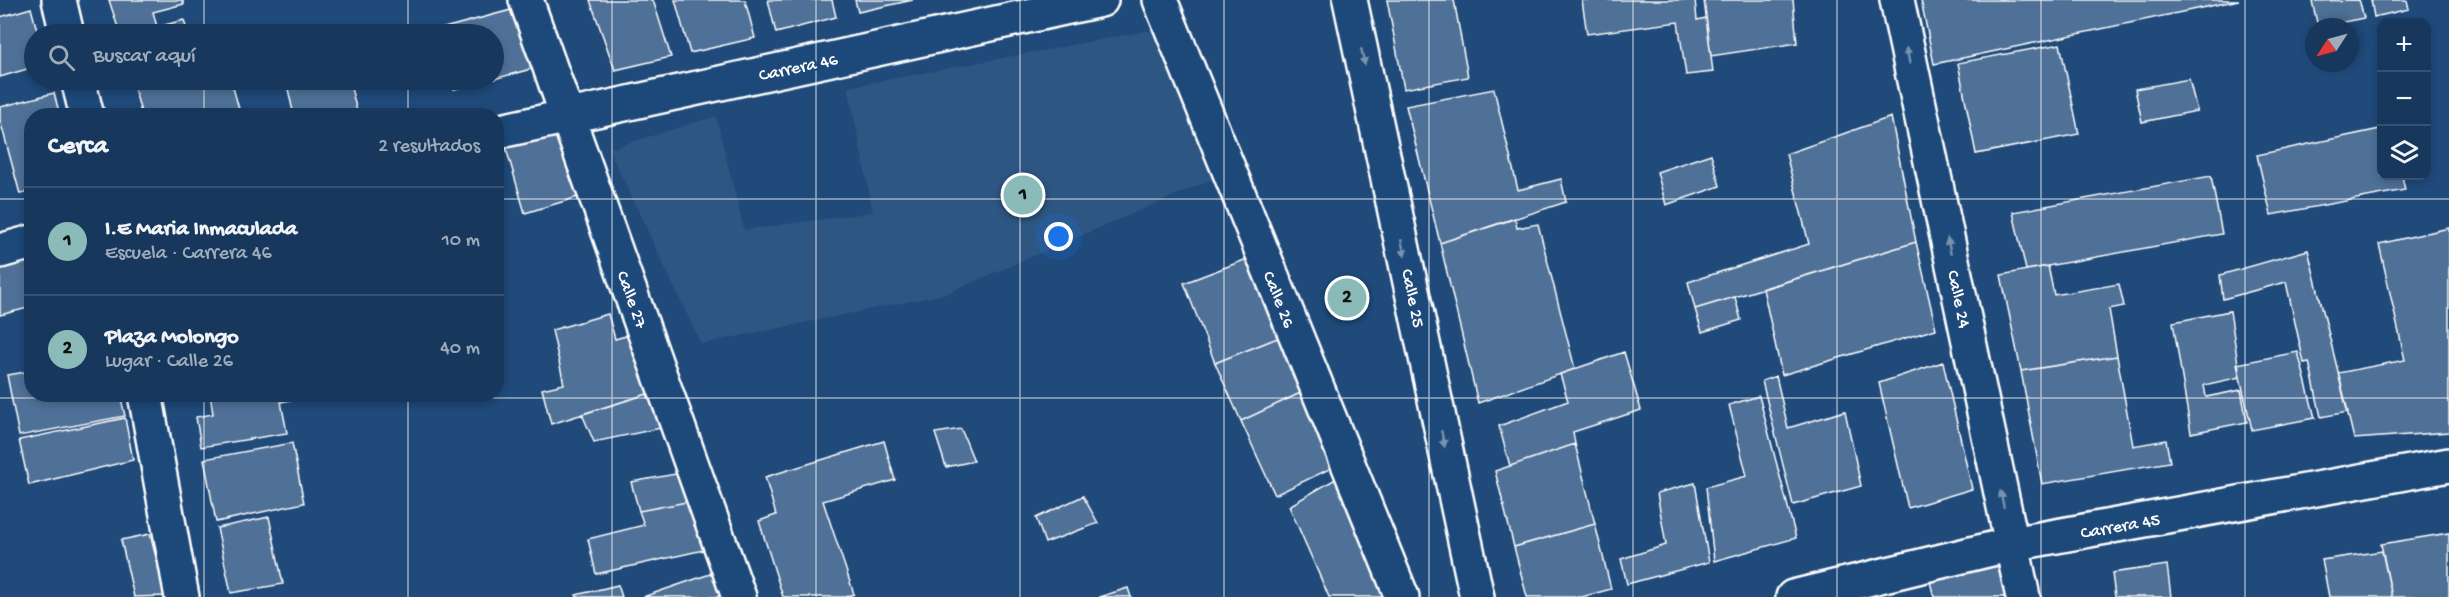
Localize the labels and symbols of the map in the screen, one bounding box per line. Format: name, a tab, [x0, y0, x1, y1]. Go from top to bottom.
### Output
north arrow	[2305, 18, 2359, 72]
one-way arrow	[1903, 46, 1913, 65]
one-way arrow	[1358, 48, 1368, 67]
street label: Carrera 46	[757, 50, 841, 87]
pin: 1	[1004, 172, 1042, 218]
your location	[1044, 222, 1073, 251]
one-way arrow	[1944, 237, 1953, 256]
one-way arrow	[1399, 239, 1408, 258]
street label: Calle 25	[1395, 267, 1428, 330]
street label: Calle 27	[611, 268, 651, 332]
street label: Calle 26	[1257, 269, 1299, 332]
street label: Calle 24	[1941, 269, 1974, 331]
pin: 2	[1328, 276, 1366, 320]
one-way arrow	[1439, 429, 1449, 448]
one-way arrow	[1997, 489, 2006, 508]
street label: Carrera 45	[2079, 510, 2162, 545]

